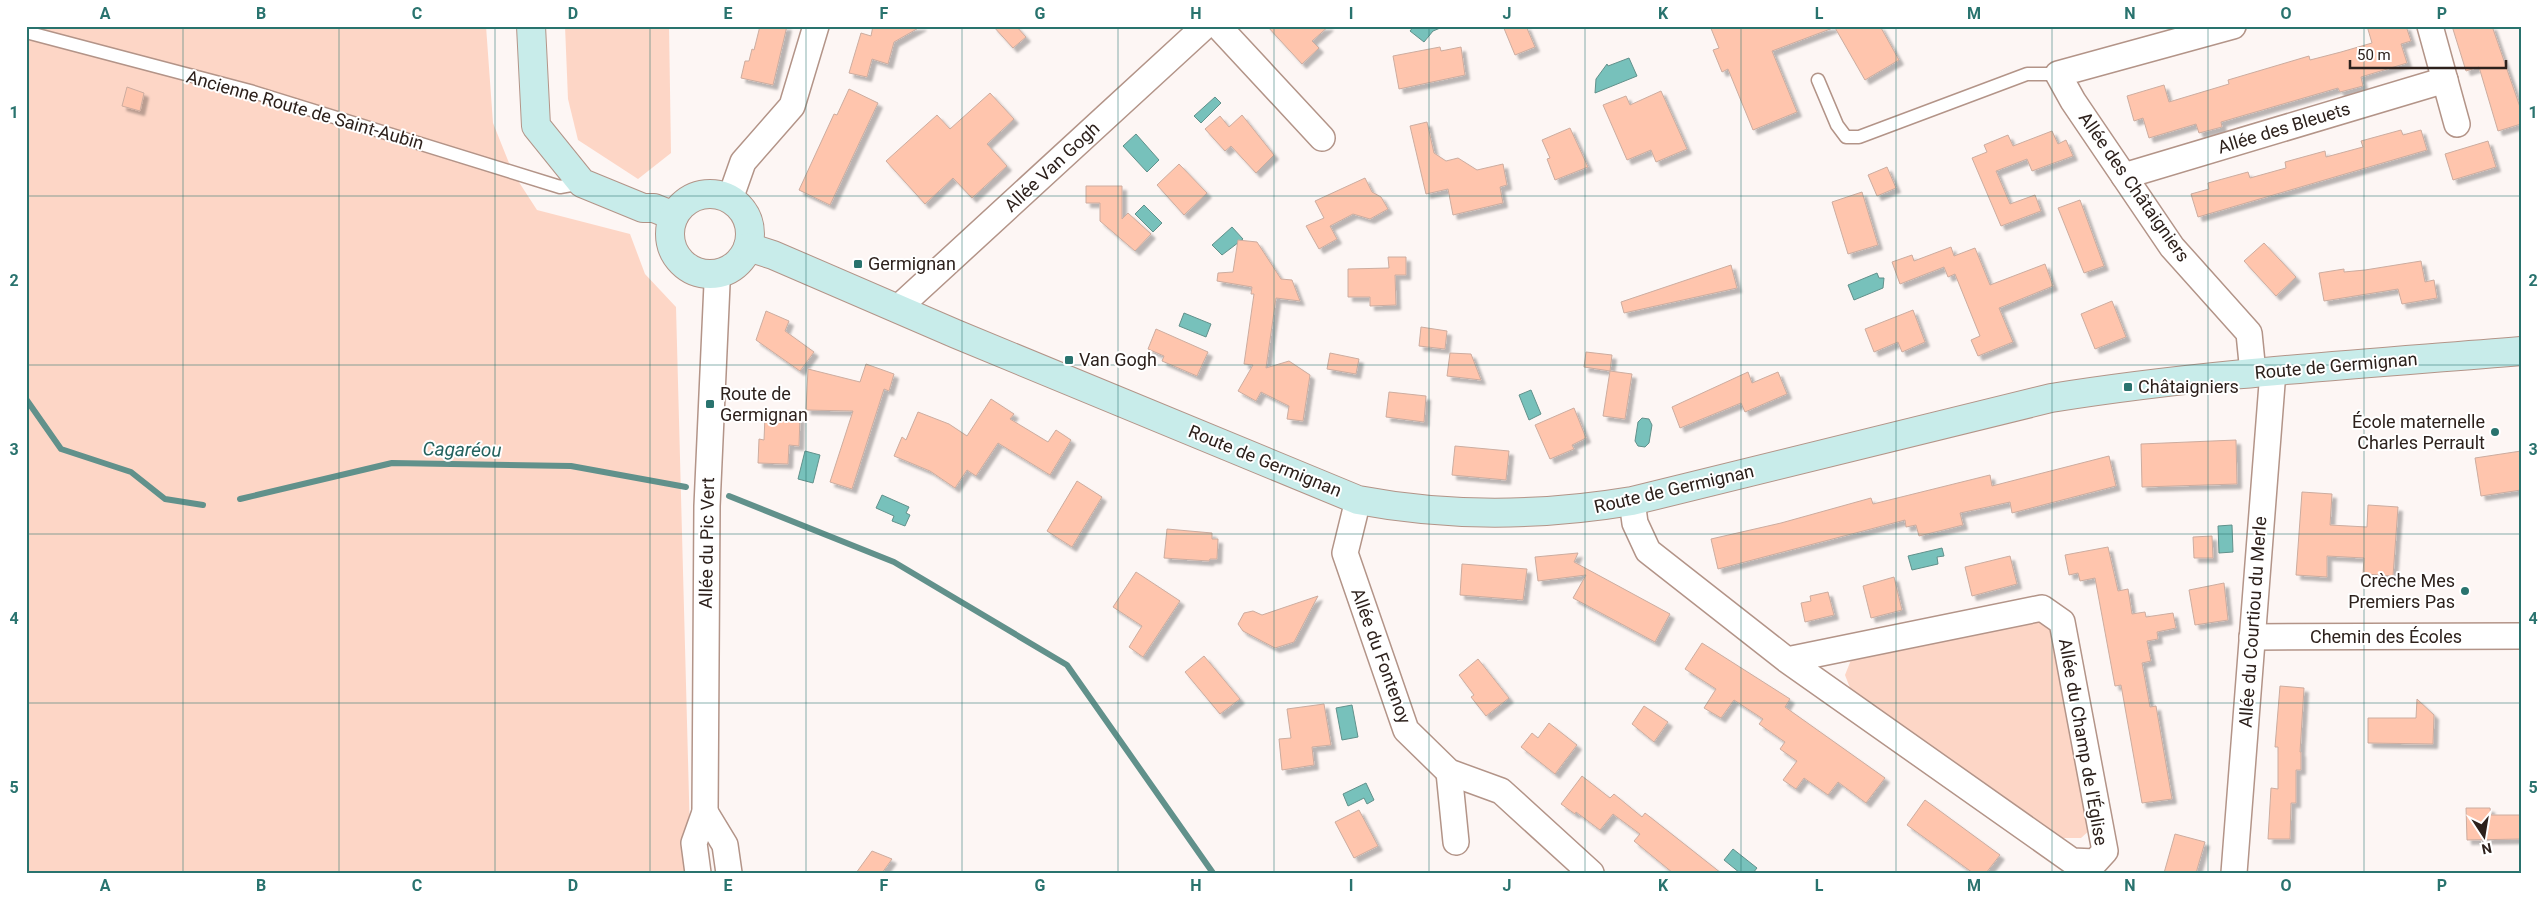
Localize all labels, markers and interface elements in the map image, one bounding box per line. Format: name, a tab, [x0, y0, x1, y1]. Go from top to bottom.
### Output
text: A	[100, 4, 111, 23]
text: B	[256, 4, 266, 23]
text: C	[412, 4, 422, 23]
text: D	[568, 4, 578, 23]
text: E	[724, 4, 733, 23]
text: F	[880, 4, 889, 23]
text: G	[1035, 4, 1046, 23]
text: H	[1190, 4, 1202, 23]
text: I	[1349, 4, 1353, 23]
text: J	[1503, 4, 1511, 23]
text: K	[1658, 4, 1669, 23]
text: L	[1815, 4, 1824, 23]
text: M	[1967, 4, 1981, 23]
text: N	[2124, 4, 2136, 23]
text: O	[2280, 4, 2292, 23]
text: P	[2437, 4, 2447, 23]
scale bar	[2350, 38, 2506, 70]
text: 50 m	[2357, 46, 2391, 64]
street label: Ancienne Route de Saint-Aubin	[184, 66, 426, 154]
street label: Allée des Bleuets	[2215, 97, 2353, 158]
text: 1	[9, 103, 19, 122]
text: 1	[2528, 103, 2538, 122]
street label: Allée des Châtaigniers	[2075, 108, 2194, 266]
street label: Allée Van Gogh	[1000, 117, 1103, 216]
place label: Germignan	[868, 253, 956, 274]
marker: Germignan	[852, 258, 864, 270]
text: 2	[9, 271, 19, 290]
text: 2	[2528, 271, 2538, 290]
street label: Route de Germignan	[2254, 348, 2418, 383]
place label: Van Gogh	[1079, 349, 1157, 370]
marker: Van Gogh	[1063, 354, 1075, 366]
place label: Châtaigniers	[2138, 376, 2239, 397]
marker: Châtaigniers	[2122, 381, 2134, 393]
place label: Route de Germignan	[720, 383, 808, 425]
marker: Route de Germignan	[704, 398, 716, 410]
place label: École maternelle Charles Perrault	[2352, 411, 2485, 453]
street label: Route de Germignan	[1186, 420, 1345, 501]
marker: École maternelle Charles Perrault	[2489, 426, 2501, 438]
water label: Cagaréou	[422, 437, 502, 462]
text: 3	[9, 440, 19, 459]
text: 3	[2528, 440, 2538, 459]
street label: Route de Germignan	[1592, 460, 1756, 517]
street label: Allée du Pic Vert	[695, 477, 718, 609]
street label: Allée du Courtiou du Merle	[2235, 516, 2270, 728]
place label: Crèche Mes Premiers Pas	[2348, 570, 2455, 612]
street label: Allée du Fontenoy	[1347, 585, 1416, 727]
marker: Crèche Mes Premiers Pas	[2459, 585, 2471, 597]
text: 4	[9, 609, 19, 628]
text: 4	[2528, 609, 2538, 628]
street label: Chemin des Écoles	[2310, 626, 2462, 647]
street label: Allée du Champ de l'Église	[2055, 637, 2112, 847]
text: 5	[9, 778, 19, 797]
text: 5	[2528, 778, 2538, 797]
north arrow	[2460, 812, 2510, 862]
text: N	[2480, 840, 2493, 858]
text: A	[100, 876, 111, 895]
text: B	[256, 876, 266, 895]
text: C	[412, 876, 422, 895]
text: D	[568, 876, 578, 895]
text: E	[724, 876, 733, 895]
text: F	[880, 876, 889, 895]
text: G	[1035, 876, 1046, 895]
text: H	[1190, 876, 1202, 895]
text: I	[1349, 876, 1353, 895]
text: J	[1503, 876, 1511, 895]
text: K	[1658, 876, 1669, 895]
text: L	[1815, 876, 1824, 895]
text: M	[1967, 876, 1981, 895]
text: N	[2124, 876, 2136, 895]
text: O	[2280, 876, 2292, 895]
text: P	[2437, 876, 2447, 895]

